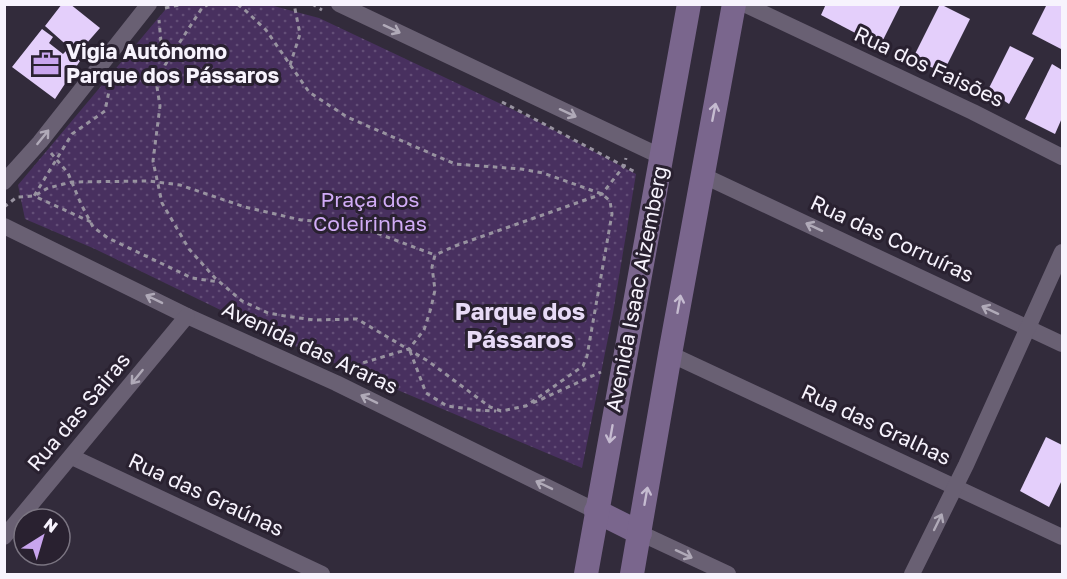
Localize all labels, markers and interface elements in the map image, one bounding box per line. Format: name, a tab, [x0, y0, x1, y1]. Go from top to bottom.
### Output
street label: Rua dos Faisões	[850, 20, 1008, 112]
one-way arrow	[382, 24, 400, 36]
place label: Vigia Autônomo Parque dos Pássaros	[66, 38, 279, 88]
office icon: Vigia Autônomo Parque dos Pássaros	[31, 49, 61, 79]
one-way arrow	[709, 103, 720, 123]
one-way arrow	[559, 107, 577, 119]
one-way arrow	[36, 130, 49, 146]
street label: Avenida Isaac Aizemberg	[599, 164, 673, 414]
park label: Praça dos Coleirinhas	[313, 186, 427, 236]
street label: Rua das Corruíras	[807, 189, 978, 287]
one-way arrow	[805, 221, 823, 233]
one-way arrow	[145, 293, 163, 305]
street label: Avenida das Araras	[218, 295, 402, 399]
one-way arrow	[674, 295, 685, 314]
district label: Parque dos Pássaros	[455, 296, 585, 353]
one-way arrow	[982, 304, 1000, 316]
street label: Rua das Sairas	[21, 347, 135, 476]
one-way arrow	[130, 369, 143, 385]
street label: Rua das Gralhas	[797, 378, 955, 470]
one-way arrow	[360, 393, 378, 405]
one-way arrow	[605, 423, 616, 443]
street label: Rua das Graúnas	[125, 447, 288, 541]
one-way arrow	[535, 478, 553, 490]
one-way arrow	[641, 487, 652, 507]
north arrow	[12, 507, 72, 567]
text: N	[40, 513, 62, 537]
one-way arrow	[932, 513, 944, 531]
one-way arrow	[674, 548, 692, 560]

